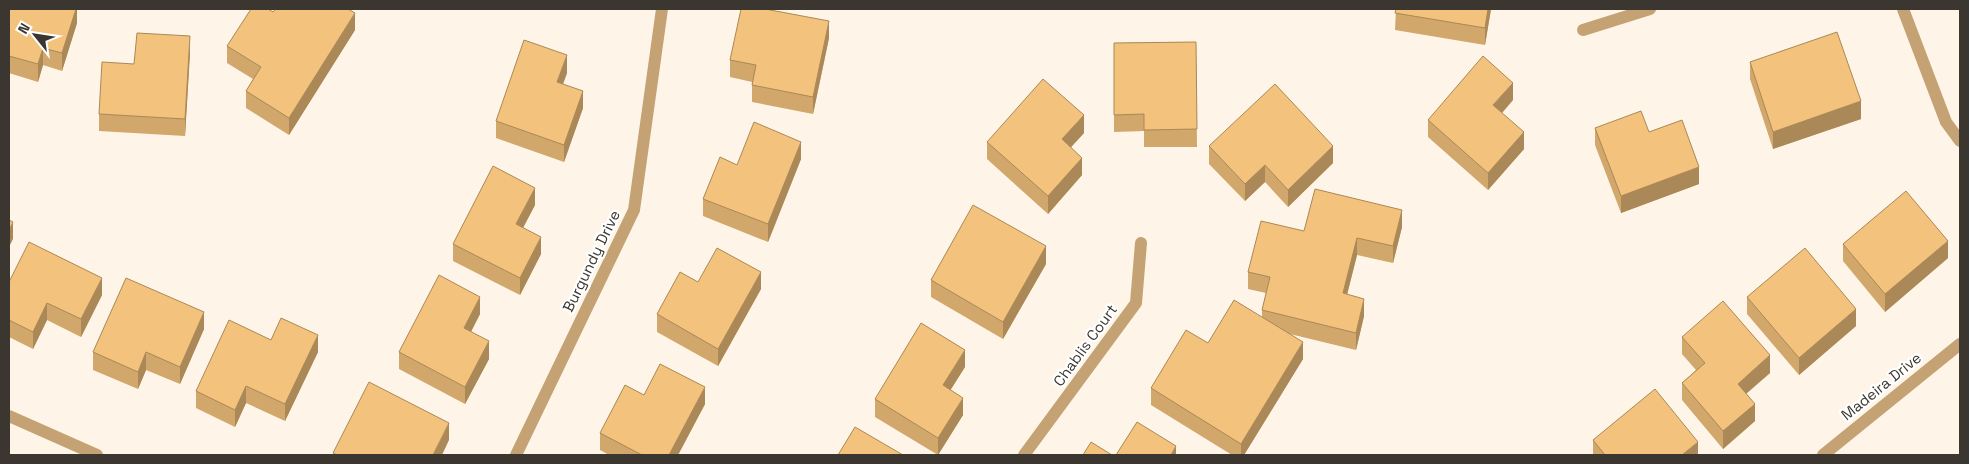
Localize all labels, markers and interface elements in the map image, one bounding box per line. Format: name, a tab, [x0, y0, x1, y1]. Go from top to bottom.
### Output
north arrow	[10, 10, 60, 60]
text: N	[14, 20, 34, 37]
street label: Burgundy Drive	[558, 207, 624, 315]
street label: Chablis Court	[1049, 300, 1121, 390]
street label: Madeira Drive	[1837, 348, 1925, 424]

